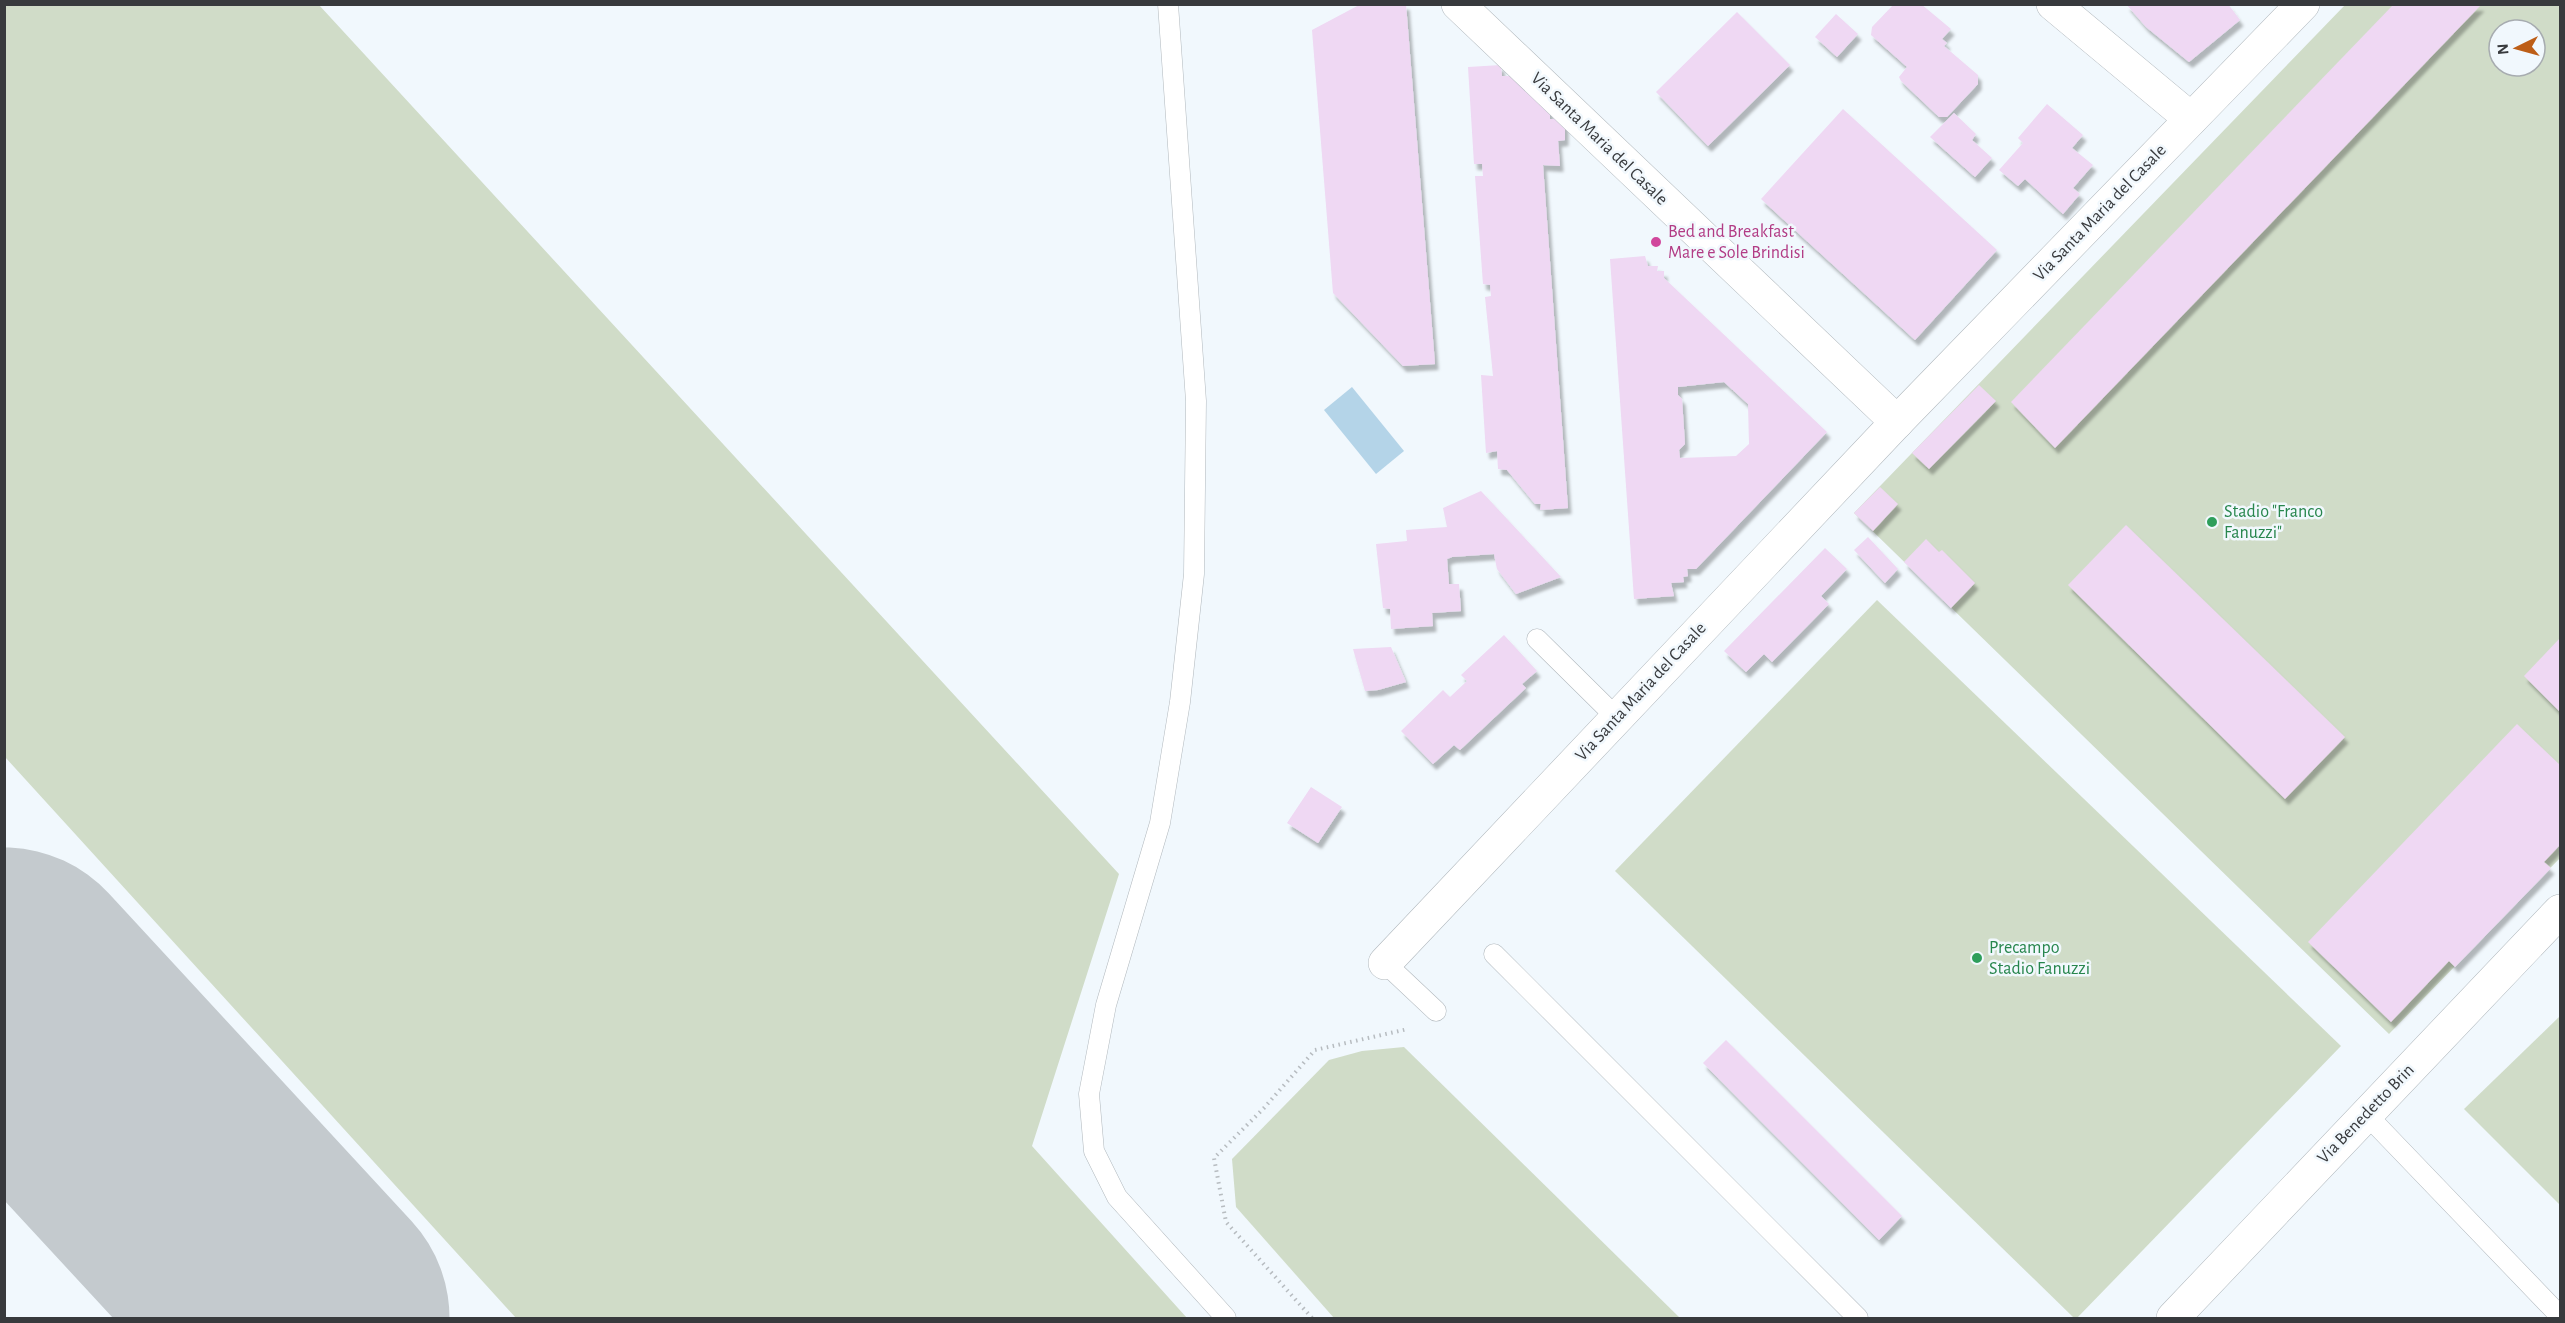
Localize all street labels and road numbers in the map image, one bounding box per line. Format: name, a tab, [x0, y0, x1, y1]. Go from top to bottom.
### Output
street label: Via Santa Maria del Casale	[1527, 69, 1671, 209]
street label: Via Santa Maria del Casale	[2030, 141, 2170, 285]
street label: Via Santa Maria del Casale	[1572, 619, 1710, 765]
street label: Via Benedetto Brin	[2314, 1061, 2418, 1167]

